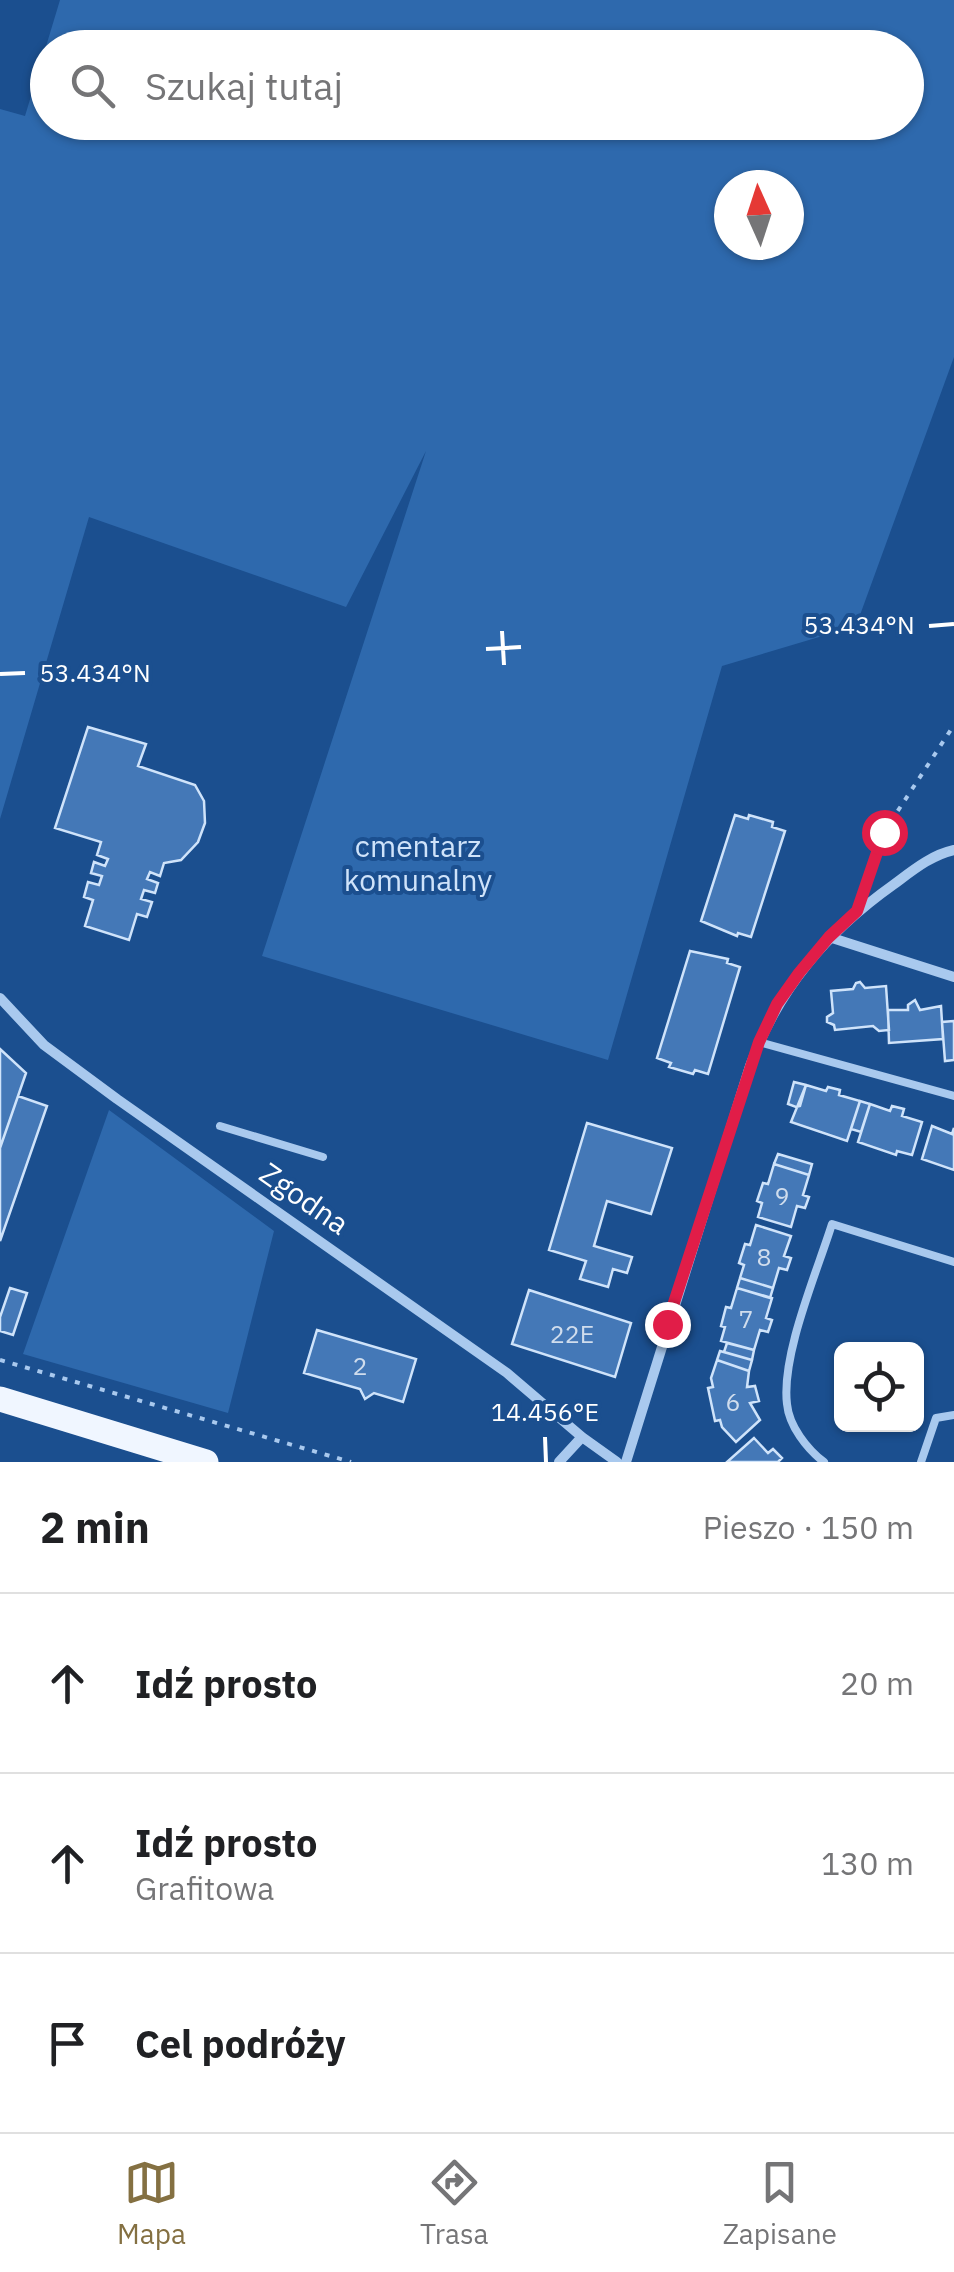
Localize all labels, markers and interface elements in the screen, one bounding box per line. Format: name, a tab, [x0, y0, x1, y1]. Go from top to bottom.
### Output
search box	[30, 30, 924, 140]
icon: search	[65, 58, 120, 113]
text: Szukaj tutaj	[145, 61, 343, 110]
north arrow	[714, 170, 804, 260]
text: 53.434°N	[803, 608, 915, 641]
text: 53.434°N	[39, 656, 151, 689]
route start	[862, 810, 908, 856]
park label: cmentarz komunalny	[344, 826, 492, 899]
street label: Zgodna	[253, 1153, 357, 1243]
house number: 9	[774, 1179, 790, 1212]
house number: 8	[756, 1240, 772, 1273]
route end	[645, 1302, 691, 1348]
house number: 7	[738, 1302, 754, 1335]
house number: 22E	[550, 1317, 594, 1350]
map controls	[834, 1342, 924, 1432]
button: locate	[834, 1342, 924, 1432]
house number: 2	[352, 1349, 368, 1382]
house number: 6	[725, 1385, 741, 1418]
text: 14.456°E	[491, 1395, 599, 1428]
text: 2 min	[40, 1500, 150, 1555]
text: Pieszo · 150 m	[703, 1506, 914, 1548]
icon: ahead	[40, 1656, 95, 1711]
text: Idź prosto	[135, 1659, 317, 1708]
text: 20 m	[840, 1662, 914, 1704]
text: Idź prosto	[135, 1818, 317, 1867]
icon: ahead	[40, 1836, 95, 1891]
text: 130 m	[821, 1842, 914, 1884]
text: Grafitowa	[135, 1867, 274, 1909]
icon: arrive	[40, 2016, 95, 2071]
text: Cel podróży	[135, 2019, 345, 2068]
tab: Mapa	[117, 2155, 186, 2252]
tab: Trasa	[420, 2155, 489, 2252]
tab: Zapisane	[723, 2155, 837, 2252]

